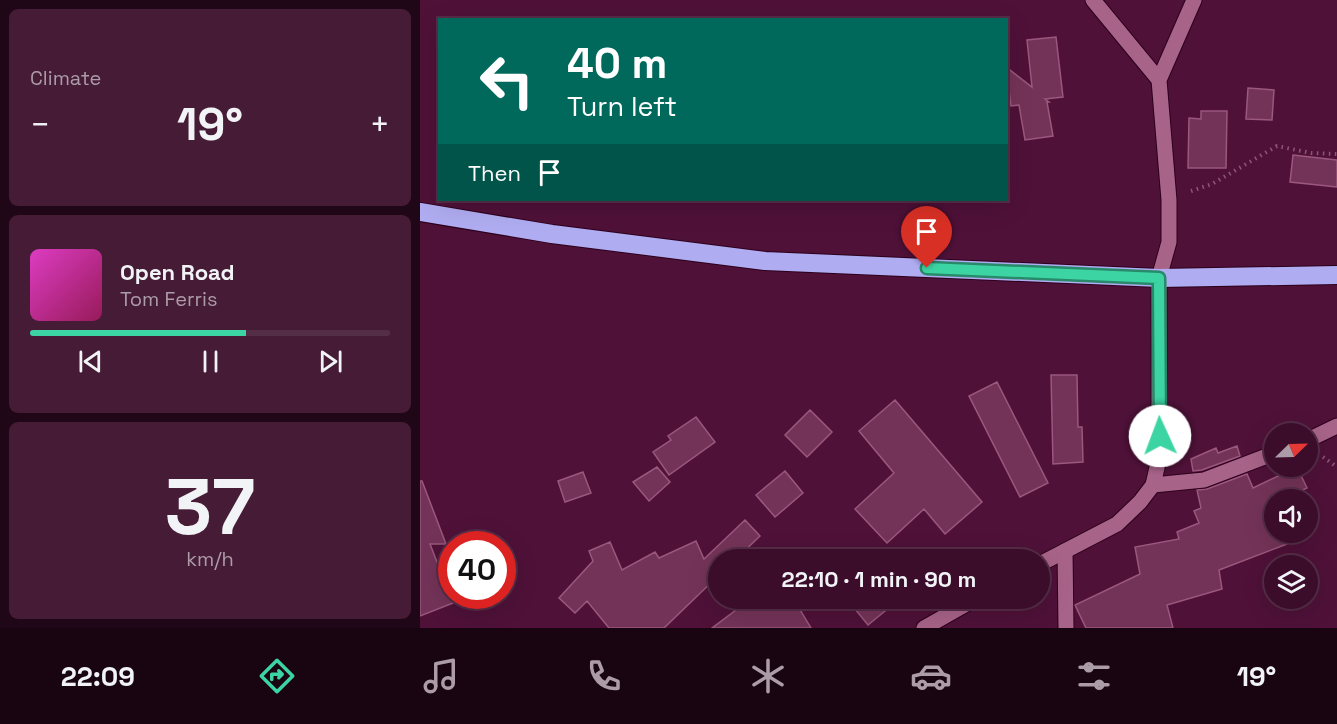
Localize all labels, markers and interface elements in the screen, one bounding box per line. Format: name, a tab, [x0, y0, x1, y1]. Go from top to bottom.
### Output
text: 40 m	[567, 37, 667, 90]
icon: left	[468, 42, 546, 120]
text: Climate	[30, 65, 101, 91]
text: Turn left	[567, 89, 677, 124]
text: 19°	[177, 96, 243, 153]
text: −	[30, 104, 50, 146]
text: +	[370, 104, 390, 146]
icon: arrive	[533, 156, 566, 189]
text: Then	[468, 159, 521, 187]
pin	[901, 206, 952, 268]
icon: arrive	[910, 215, 943, 248]
text: Open Road	[120, 258, 235, 286]
text: Tom Ferris	[120, 286, 218, 312]
icon: previous	[74, 345, 107, 378]
icon: pause	[194, 345, 227, 378]
icon: next	[314, 345, 347, 378]
position arrow	[1128, 404, 1192, 468]
north arrow	[1264, 423, 1318, 477]
map controls	[1264, 423, 1318, 609]
text: 37	[165, 457, 255, 557]
button: sound	[1264, 489, 1318, 543]
speed limit sign: 40	[438, 531, 516, 609]
text: km/h	[186, 546, 234, 572]
button: layers	[1264, 555, 1318, 609]
text: 22:10 · 1 min · 90 m	[782, 565, 976, 593]
icon: directions	[256, 655, 298, 697]
icon: music	[420, 655, 462, 697]
icon: phone	[583, 655, 625, 697]
icon: climate	[747, 655, 789, 697]
icon: car	[910, 655, 952, 697]
icon: filters	[1073, 655, 1115, 697]
text: 22:09	[61, 659, 135, 694]
text: 19°	[1237, 659, 1276, 694]

